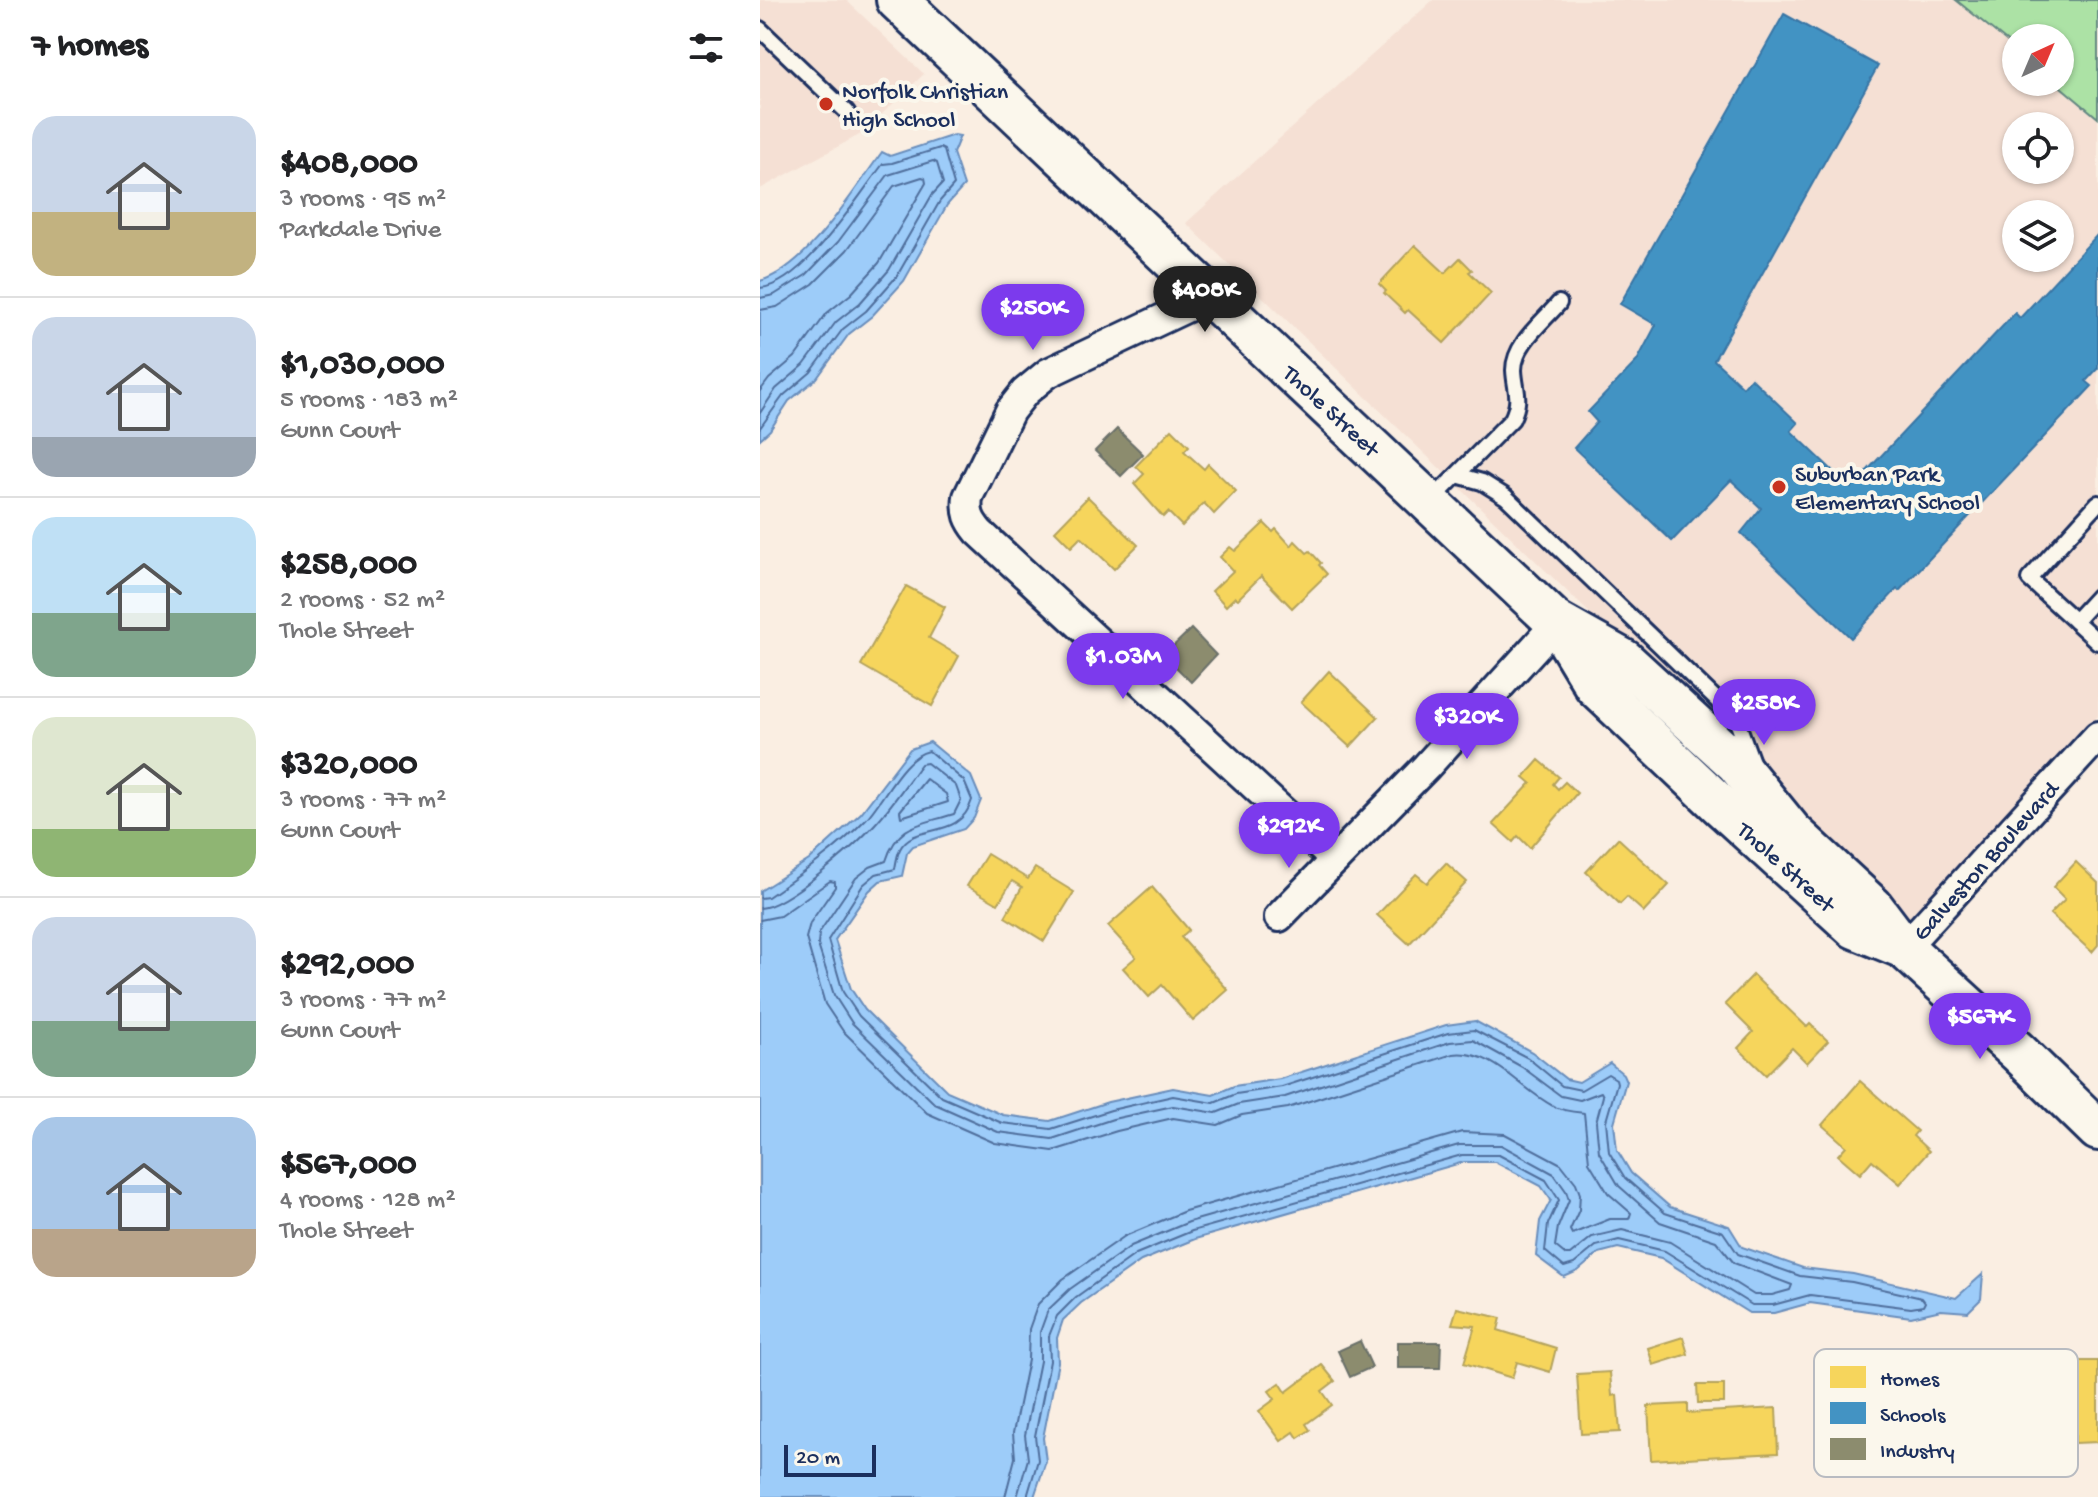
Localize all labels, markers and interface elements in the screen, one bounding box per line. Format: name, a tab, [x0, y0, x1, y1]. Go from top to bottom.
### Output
north arrow	[2002, 24, 2074, 96]
map controls	[2002, 24, 2074, 272]
icon: filters	[684, 26, 728, 70]
text: 7 homes	[32, 28, 148, 68]
place label: Norfolk Christian High School	[842, 79, 1009, 136]
marker: Norfolk Christian High School	[817, 95, 835, 113]
button: locate	[2002, 112, 2074, 184]
text: $408,000	[280, 145, 418, 185]
icon: home	[96, 148, 192, 244]
text: 3 rooms · 95 m²	[280, 185, 446, 216]
button: layers	[2002, 200, 2074, 272]
text: Parkdale Drive	[280, 216, 441, 247]
pin: $408K	[1149, 266, 1261, 334]
text: $408K	[1171, 276, 1239, 307]
pin: $250K	[977, 284, 1089, 352]
text: $250K	[999, 294, 1067, 325]
text: $1,030,000	[280, 346, 445, 386]
icon: home	[96, 349, 192, 445]
street label: Thole Street	[1274, 359, 1386, 466]
text: 5 rooms · 183 m²	[280, 386, 458, 417]
text: Gunn Court	[280, 417, 399, 448]
place label: Suburban Park Elementary School	[1795, 462, 1980, 519]
marker: Suburban Park Elementary School	[1770, 478, 1788, 496]
text: $258,000	[280, 546, 417, 586]
icon: home	[96, 549, 192, 645]
text: 2 rooms · 52 m²	[280, 586, 445, 617]
text: Thole Street	[280, 617, 412, 648]
pin: $1.03M	[1058, 633, 1188, 701]
text: $1.03M	[1085, 643, 1161, 674]
pin: $258K	[1708, 679, 1820, 747]
text: $258K	[1731, 689, 1797, 720]
pin: $320K	[1411, 693, 1523, 761]
text: $320K	[1433, 703, 1501, 734]
text: $320,000	[280, 746, 418, 786]
icon: home	[96, 749, 192, 845]
street label: Galveston Boulevard	[1908, 775, 2068, 948]
text: 3 rooms · 77 m²	[280, 786, 446, 817]
pin: $292K	[1233, 802, 1345, 870]
text: $292K	[1257, 812, 1321, 843]
street label: Thole Street	[1728, 816, 1841, 922]
text: Gunn Court	[280, 817, 399, 848]
text: $292,000	[280, 946, 414, 986]
icon: home	[96, 949, 192, 1045]
text: 3 rooms · 77 m²	[280, 986, 446, 1017]
pin: $567K	[1924, 993, 2036, 1061]
text: $567K	[1947, 1003, 2013, 1034]
text: Gunn Court	[280, 1017, 399, 1048]
text: $567,000	[280, 1146, 417, 1186]
icon: home	[96, 1149, 192, 1245]
text: 4 rooms · 128 m²	[280, 1186, 456, 1217]
text: Thole Street	[280, 1217, 412, 1248]
legend	[1814, 1349, 2078, 1477]
text: Homes	[1880, 1368, 1940, 1394]
text: Schools	[1880, 1404, 1946, 1430]
text: Industry	[1880, 1440, 1955, 1466]
scale bar	[784, 1441, 876, 1477]
text: 20 m	[796, 1446, 840, 1472]

